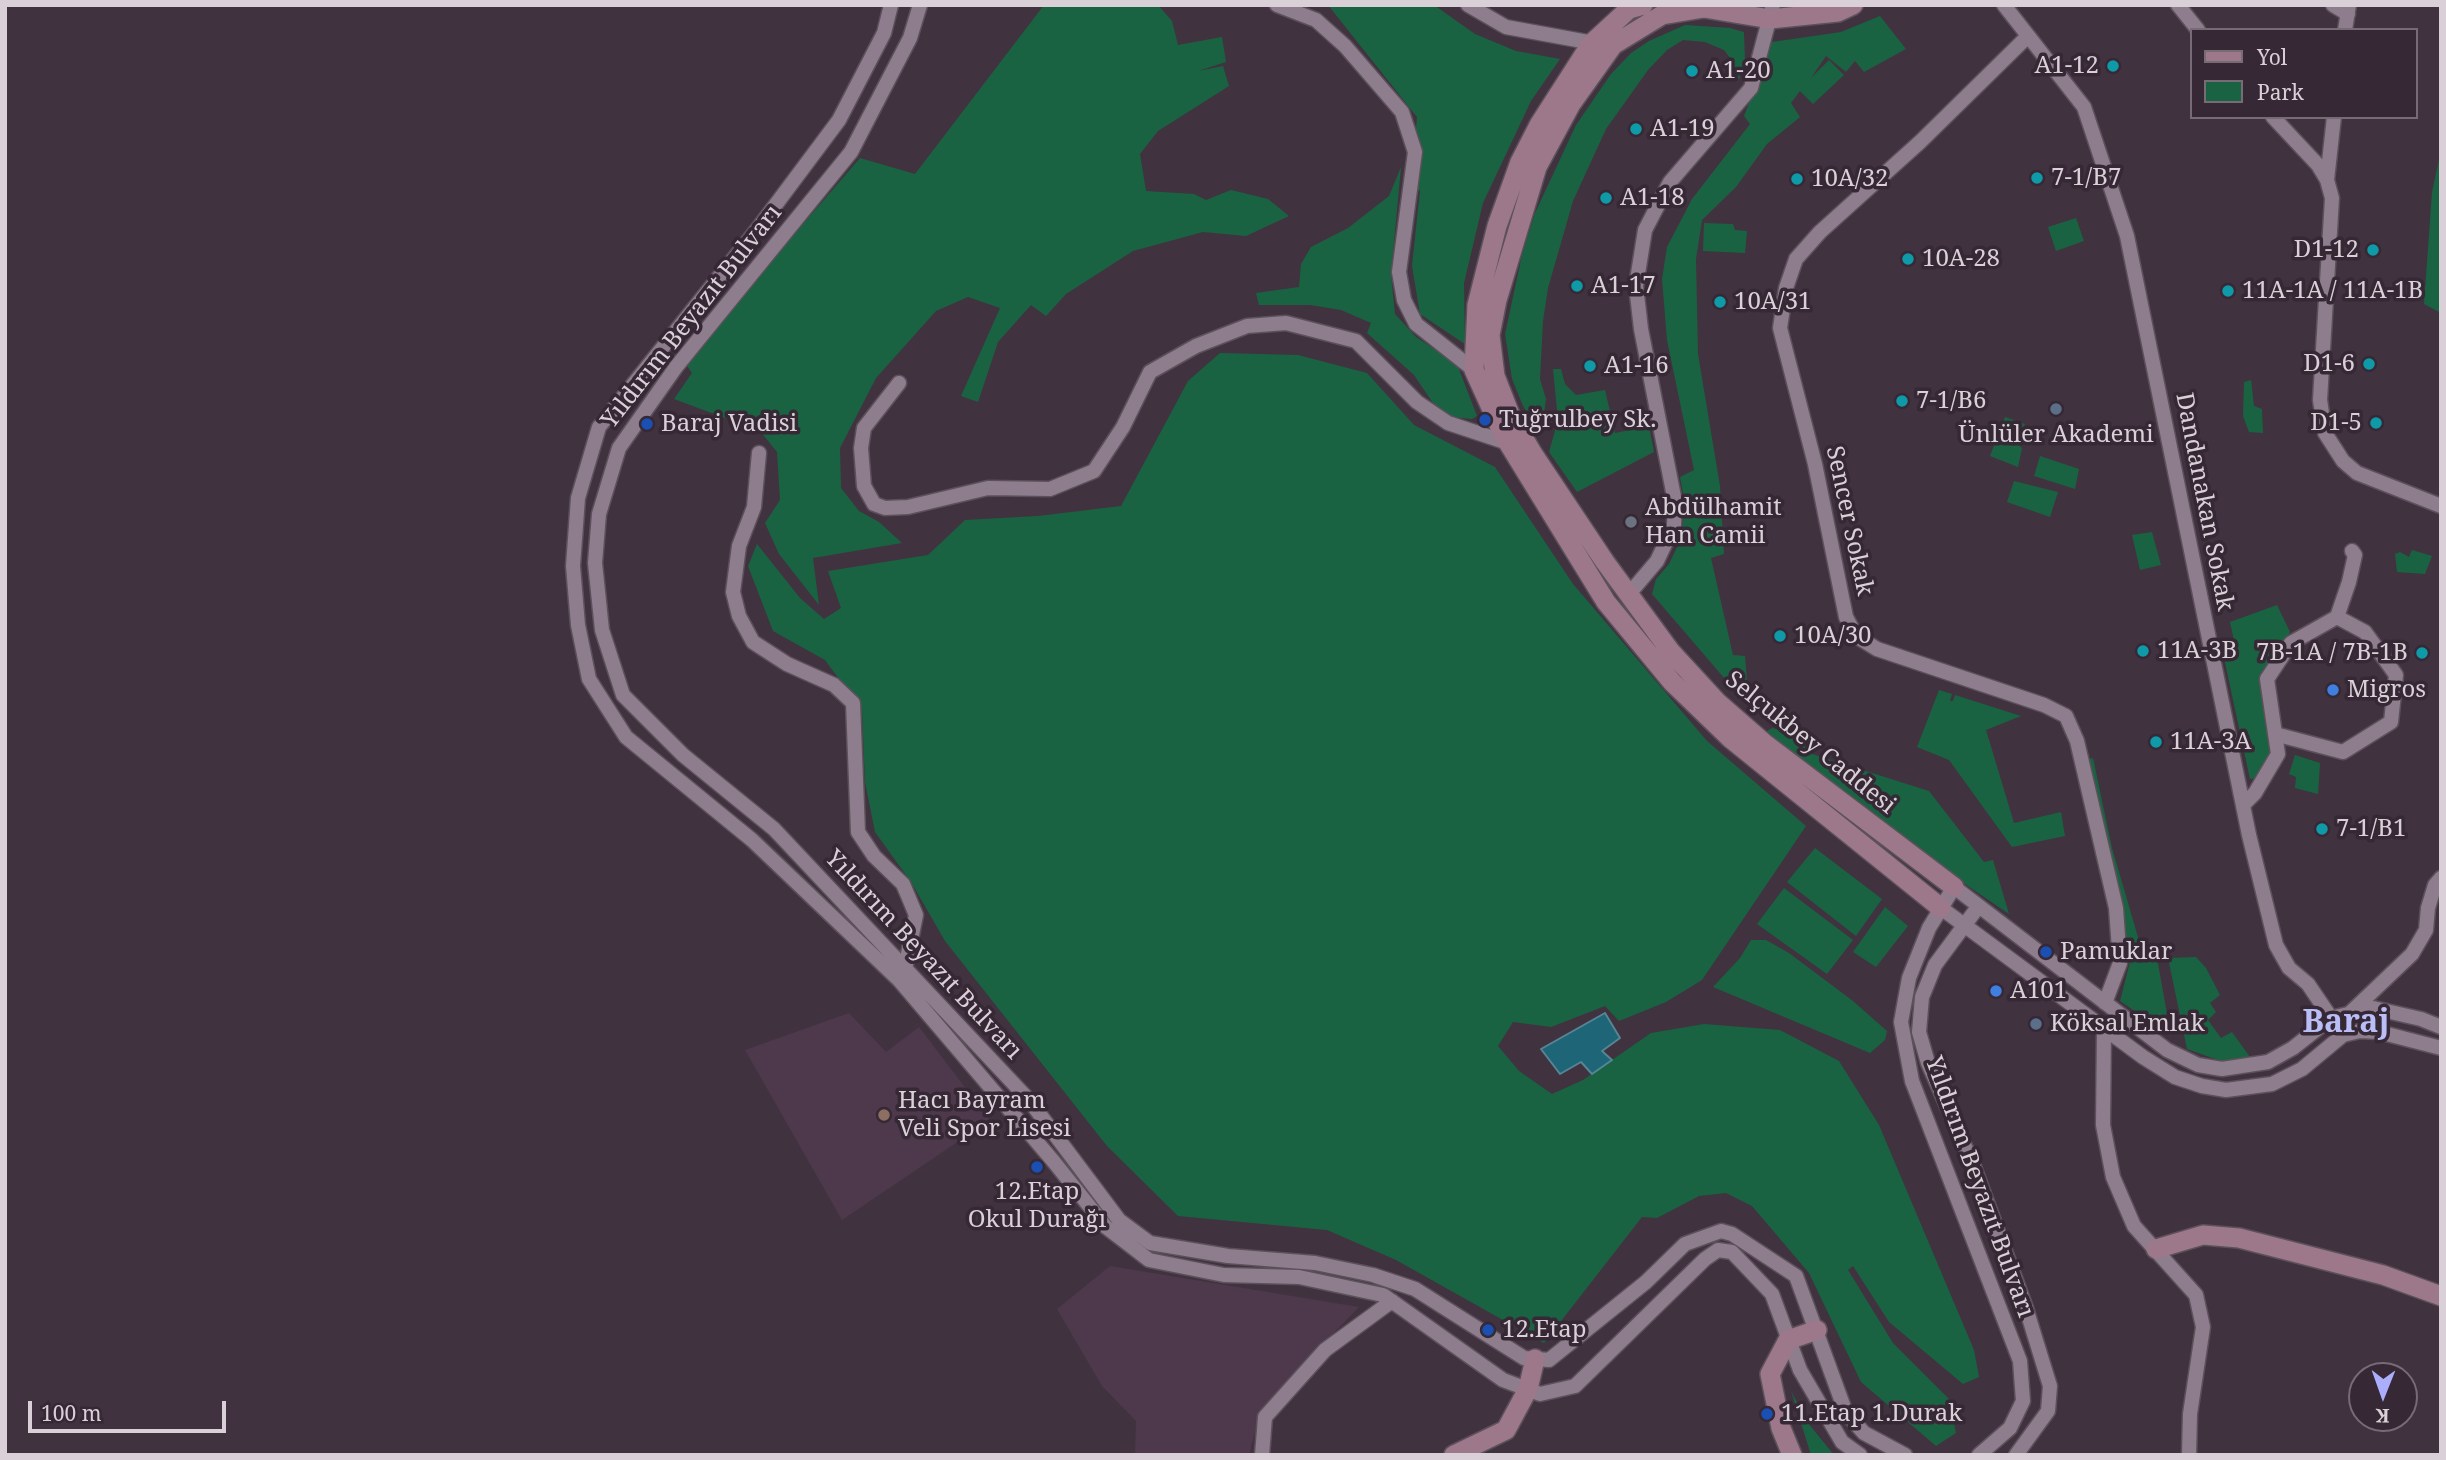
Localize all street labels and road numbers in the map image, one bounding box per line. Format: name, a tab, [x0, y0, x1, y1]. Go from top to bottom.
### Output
street label: Yıldırım Beyazıt Bulvarı	[596, 200, 788, 434]
street label: Dandanakan Sokak	[2169, 391, 2239, 613]
street label: Sencer Sokak	[1819, 444, 1879, 598]
street label: Selçukbey Caddesi	[1719, 665, 1901, 821]
street label: Yıldırım Beyazıt Bulvarı	[819, 844, 1027, 1066]
street label: Yıldırım Beyazıt Bulvarı	[1918, 1053, 2040, 1321]

